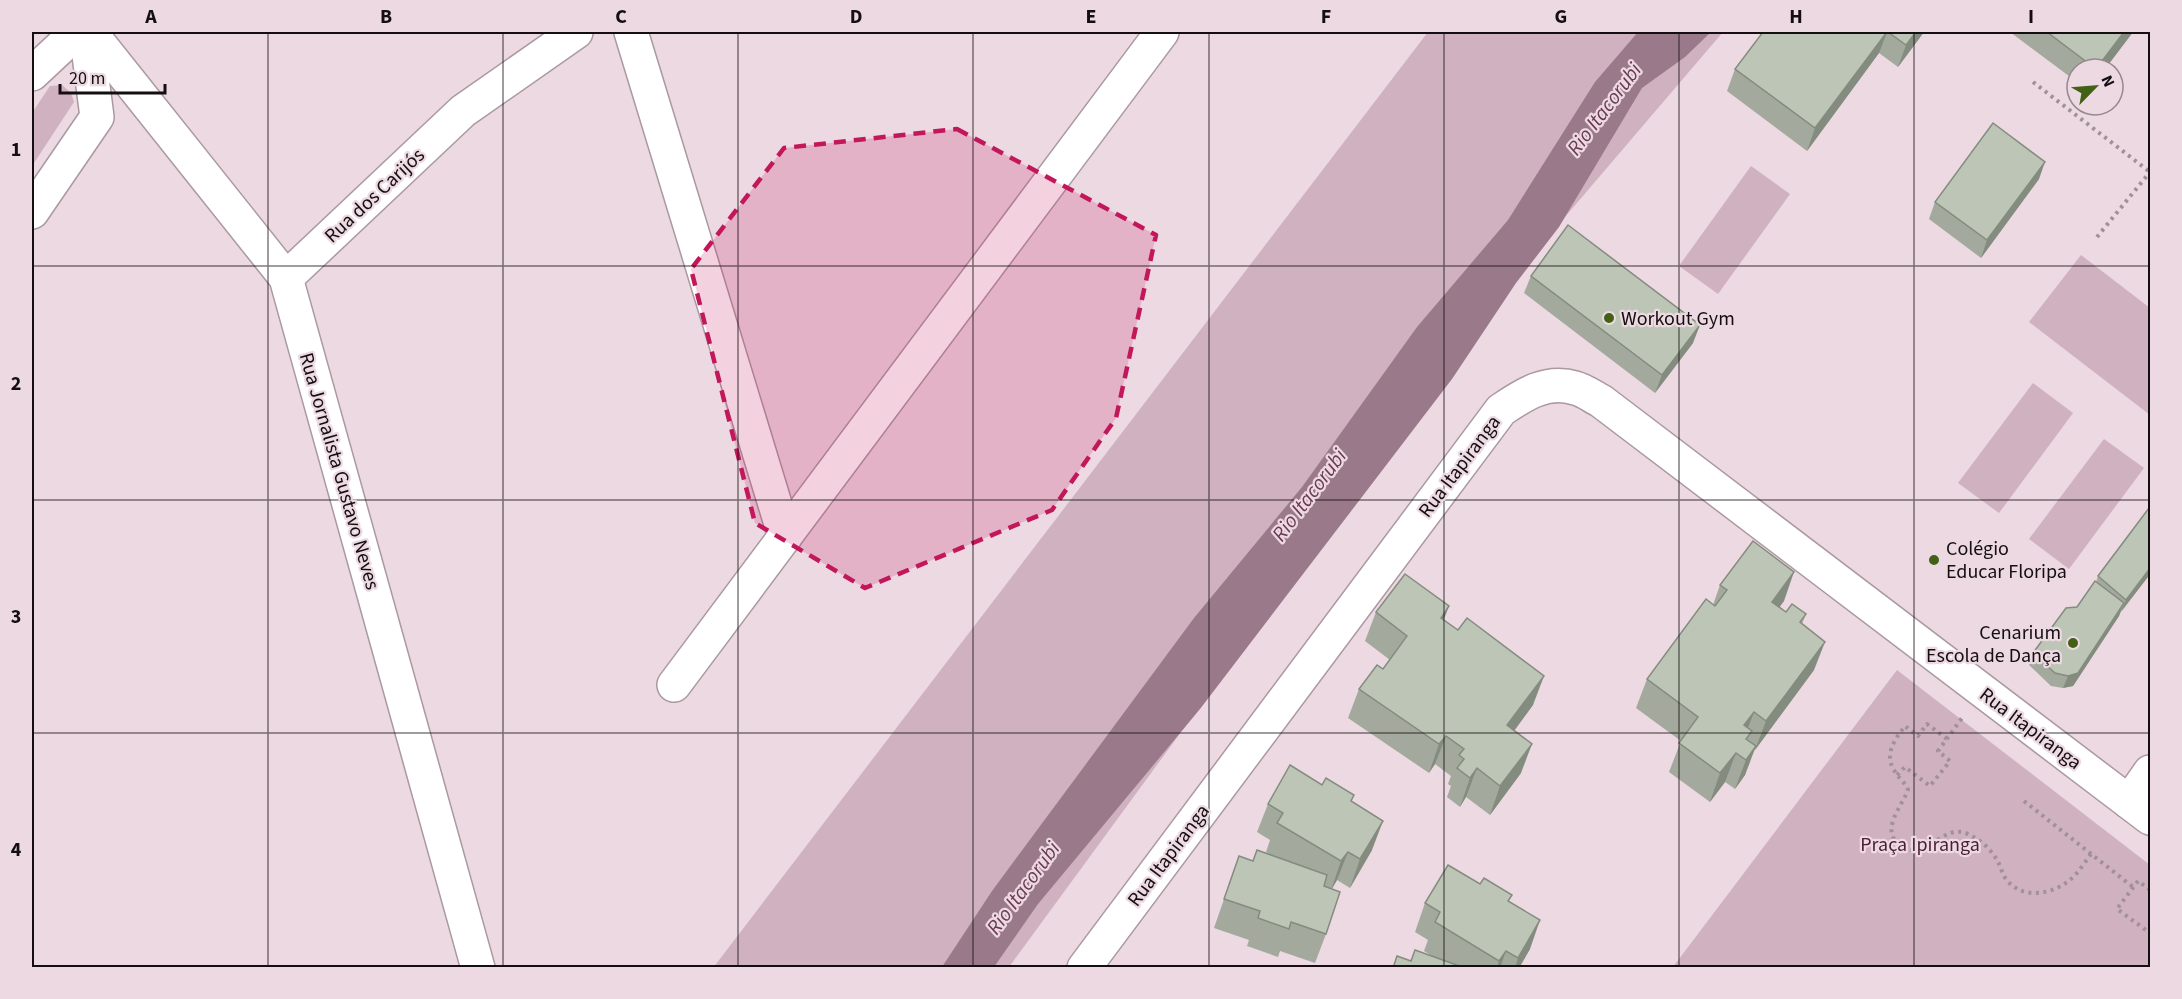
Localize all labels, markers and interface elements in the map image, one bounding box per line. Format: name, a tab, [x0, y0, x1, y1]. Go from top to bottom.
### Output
text: A	[144, 3, 157, 31]
text: B	[380, 3, 392, 31]
text: C	[615, 3, 627, 31]
text: D	[850, 3, 862, 31]
text: E	[1086, 3, 1096, 31]
text: F	[1321, 3, 1331, 31]
text: G	[1555, 3, 1567, 31]
text: H	[1789, 3, 1803, 31]
text: I	[2028, 3, 2034, 31]
water label: Rio Itacorubi	[1559, 56, 1649, 161]
scale bar	[60, 57, 165, 95]
north arrow	[2065, 57, 2125, 117]
text: 20 m	[69, 66, 105, 91]
text: N	[2095, 72, 2120, 91]
text: 1	[11, 136, 21, 164]
street label: Rua dos Carijós	[318, 142, 431, 250]
place label: Workout Gym	[1621, 305, 1735, 333]
marker: Workout Gym	[1602, 311, 1616, 325]
street label: Rua Jornalista Gustavo Neves	[292, 349, 386, 593]
text: 2	[11, 370, 21, 398]
street label: Rua Itapiranga	[1412, 410, 1507, 523]
water label: Rio Itacorubi	[1264, 442, 1354, 547]
place label: Colégio Educar Floripa	[1946, 535, 2067, 586]
marker: Colégio Educar Floripa	[1927, 553, 1941, 567]
text: 3	[11, 603, 21, 631]
place label: Cenarium Escola de Dança	[1926, 619, 2061, 670]
marker: Cenarium Escola de Dança	[2066, 636, 2080, 650]
street label: Rua Itapiranga	[1974, 681, 2087, 776]
street label: Rua Itapiranga	[1121, 799, 1216, 912]
park label: Praça Ipiranga	[1860, 831, 1980, 859]
water label: Rio Itacorubi	[979, 834, 1068, 941]
text: 4	[11, 836, 22, 864]

